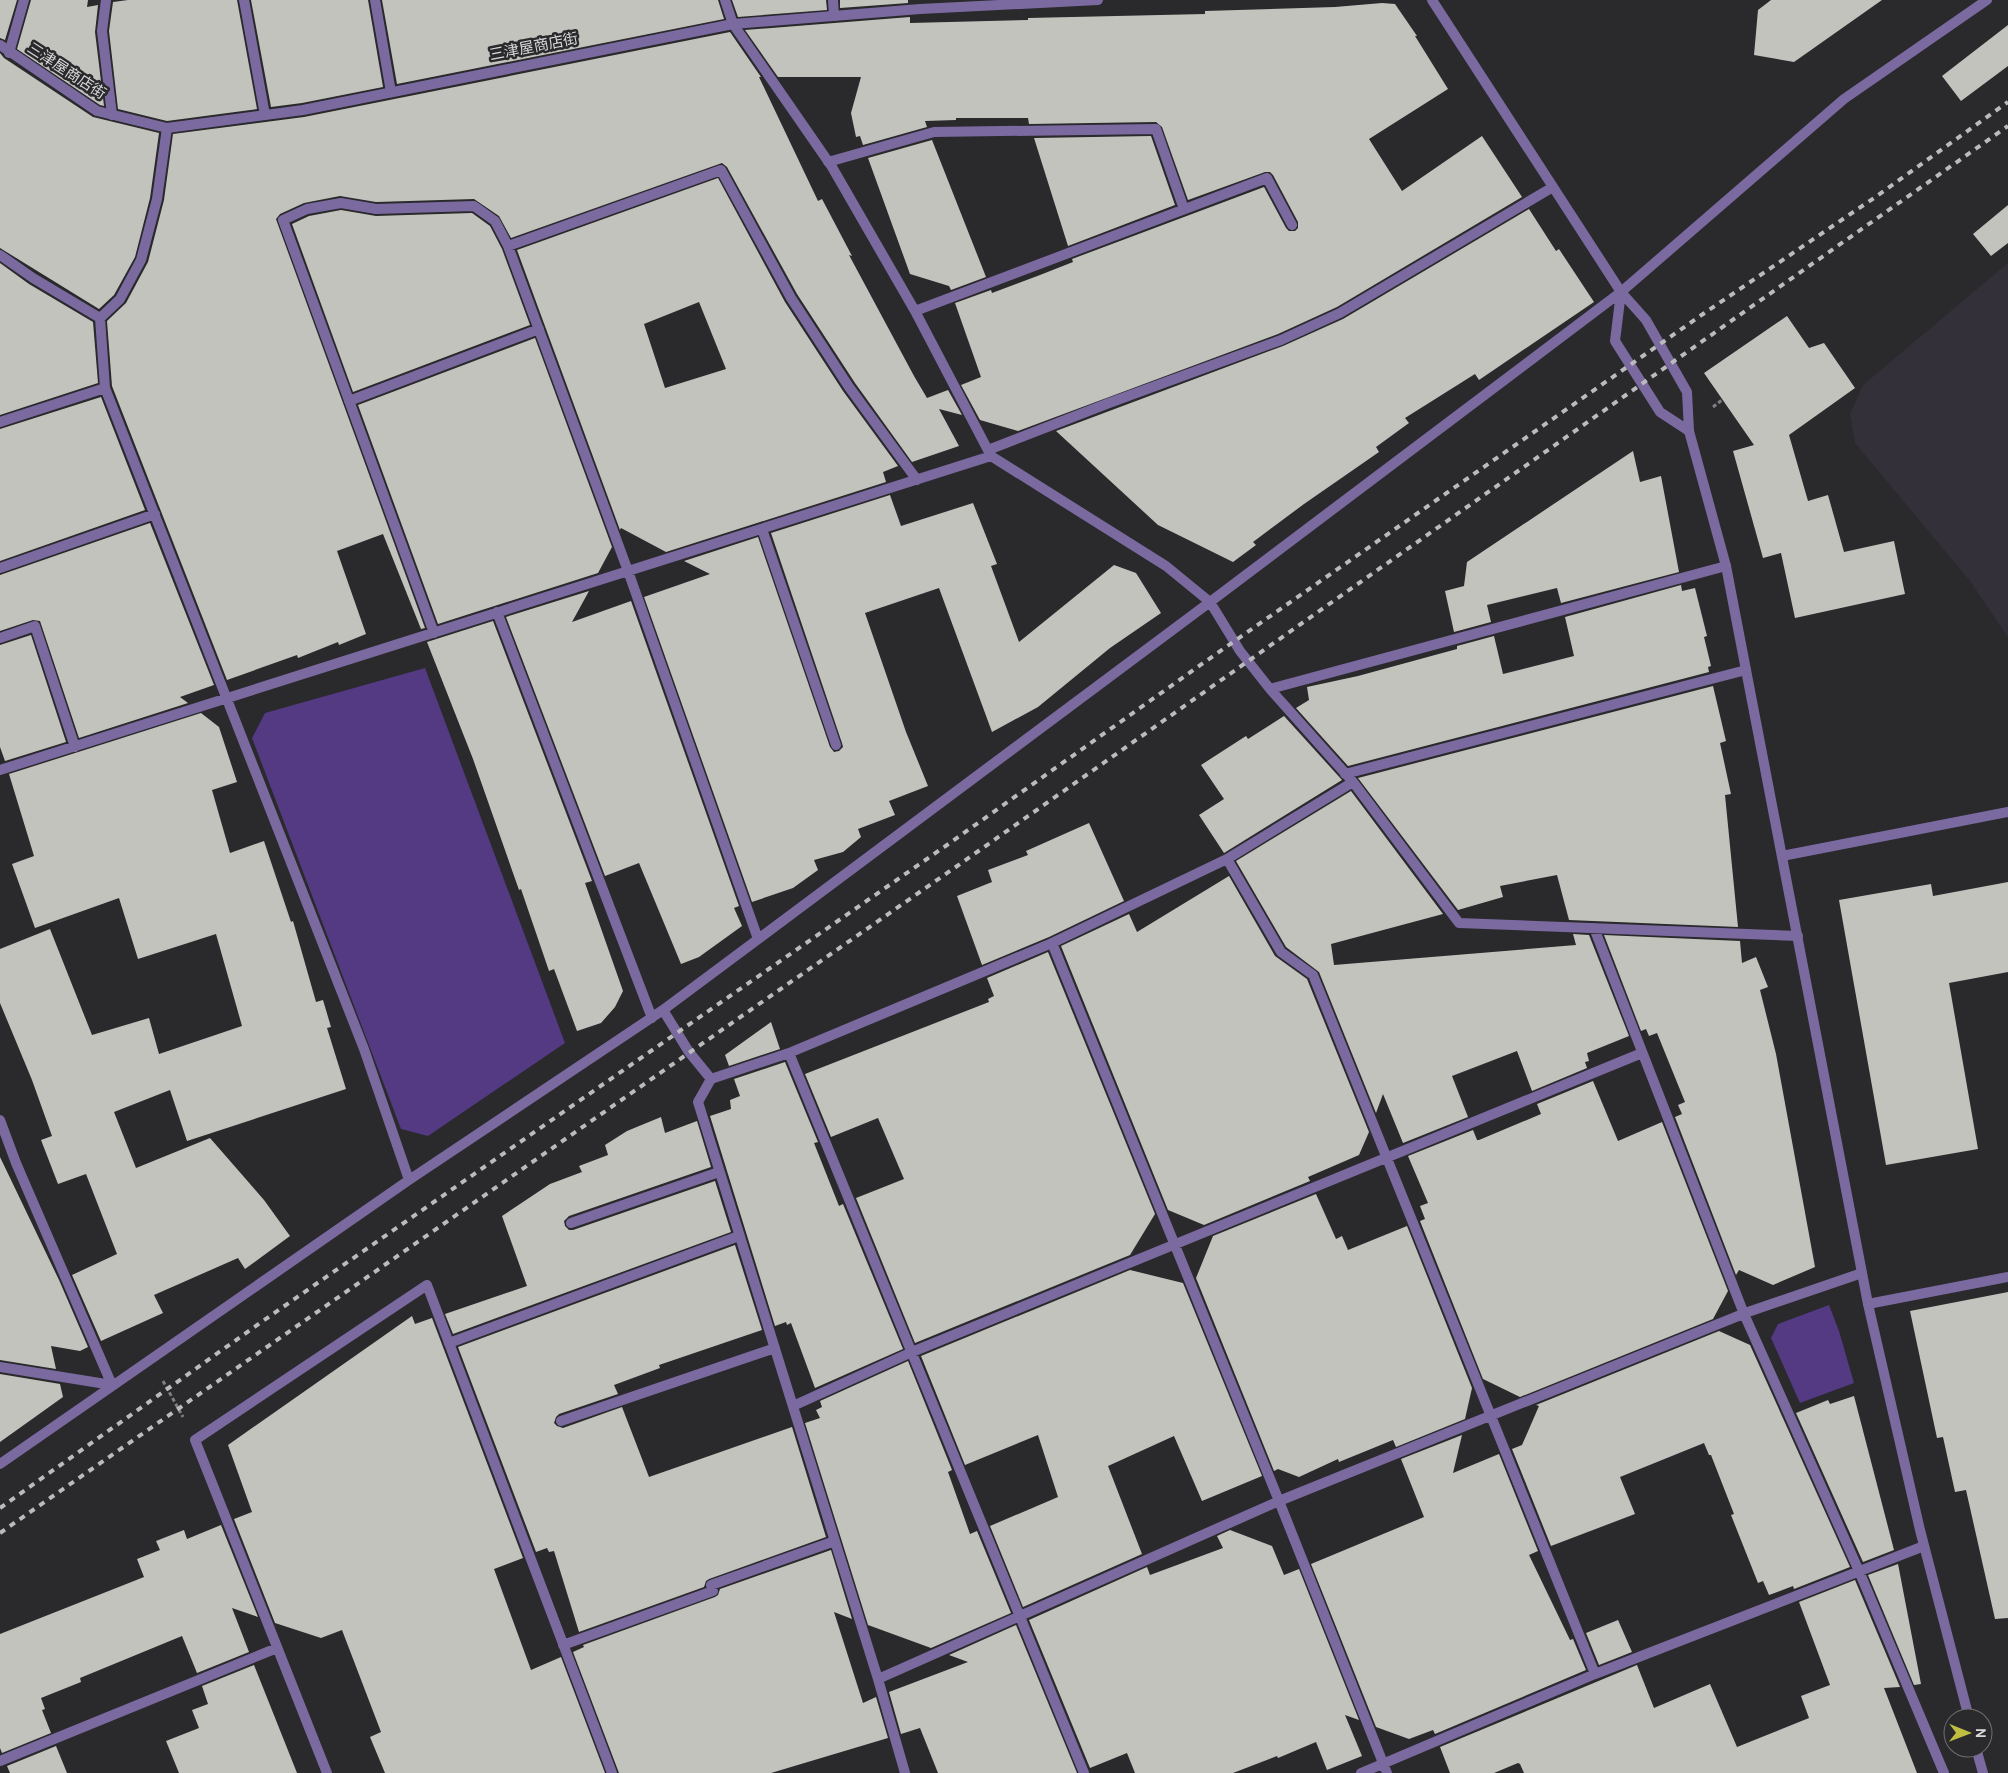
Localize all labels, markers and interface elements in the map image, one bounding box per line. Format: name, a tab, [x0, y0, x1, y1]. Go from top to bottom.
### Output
street label: 三津屋商店街	[488, 30, 580, 66]
street label: 三津屋商店街	[23, 40, 109, 104]
north arrow	[1943, 1708, 1993, 1758]
text: N	[1971, 1728, 1988, 1738]

